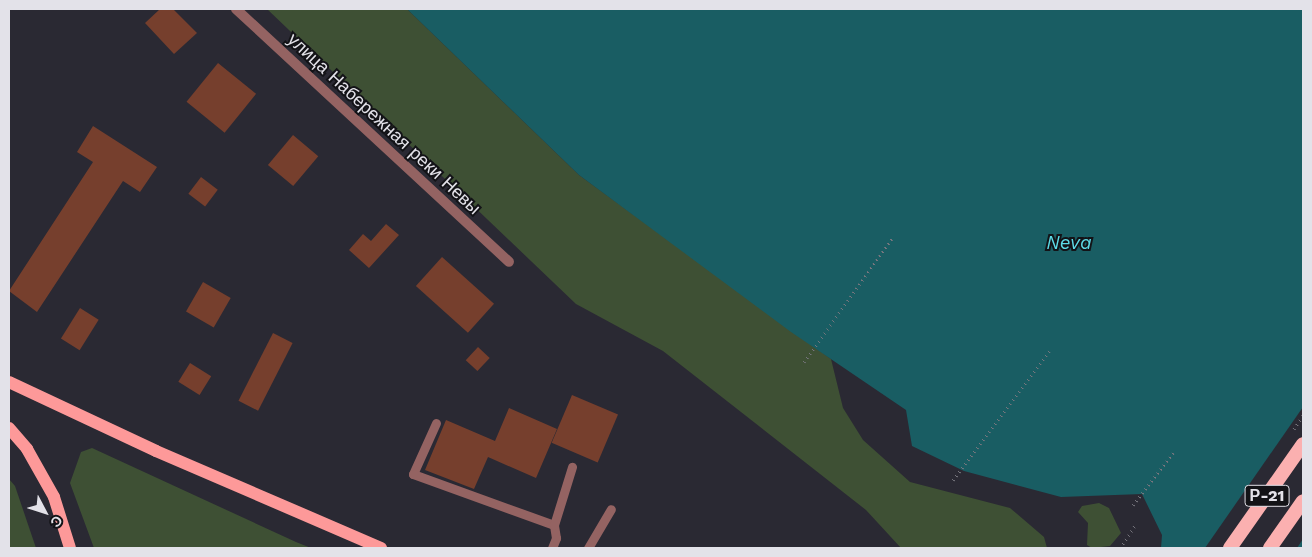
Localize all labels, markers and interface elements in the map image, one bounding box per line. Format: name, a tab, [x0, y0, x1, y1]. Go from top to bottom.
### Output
street label: улица Набережная реки Невы	[283, 29, 485, 219]
water label: Neva	[1046, 232, 1092, 254]
road number: Р-21	[1244, 482, 1290, 510]
north arrow	[20, 487, 70, 537]
text: С	[47, 513, 66, 531]

